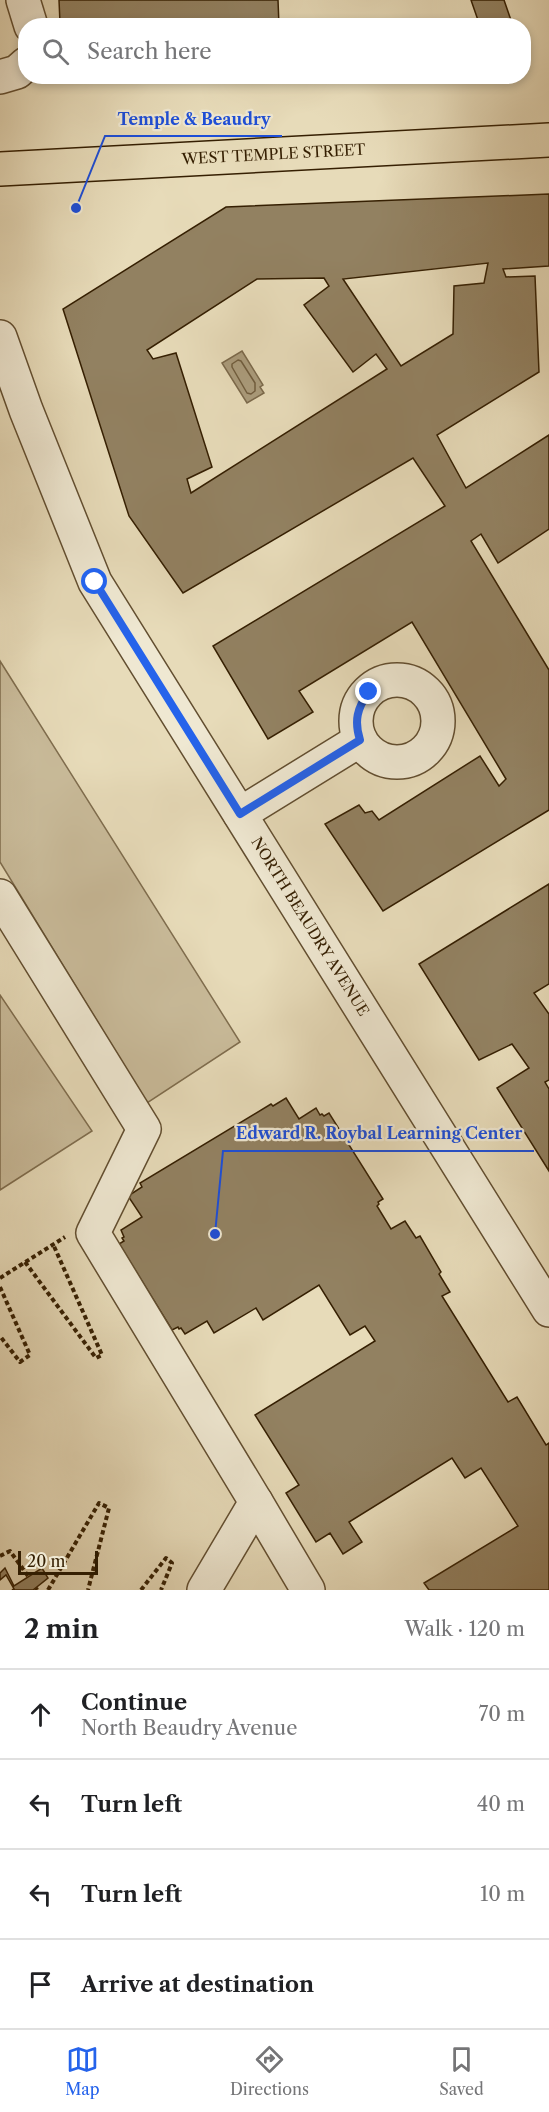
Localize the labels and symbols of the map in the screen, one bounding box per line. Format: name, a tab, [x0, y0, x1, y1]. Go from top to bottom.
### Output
callout: Temple & Beaudry	[105, 102, 282, 136]
text: Temple & Beaudry	[117, 109, 272, 129]
street label: WEST TEMPLE STREET	[180, 140, 367, 168]
route start	[81, 568, 107, 594]
route end	[355, 678, 381, 704]
street label: NORTH BEAUDRY AVENUE	[247, 833, 373, 1019]
callout: Edward R. Roybal Learning Center	[223, 1117, 534, 1151]
text: Edward R. Roybal Learning Center	[236, 1123, 522, 1143]
scale bar	[18, 1548, 98, 1576]

